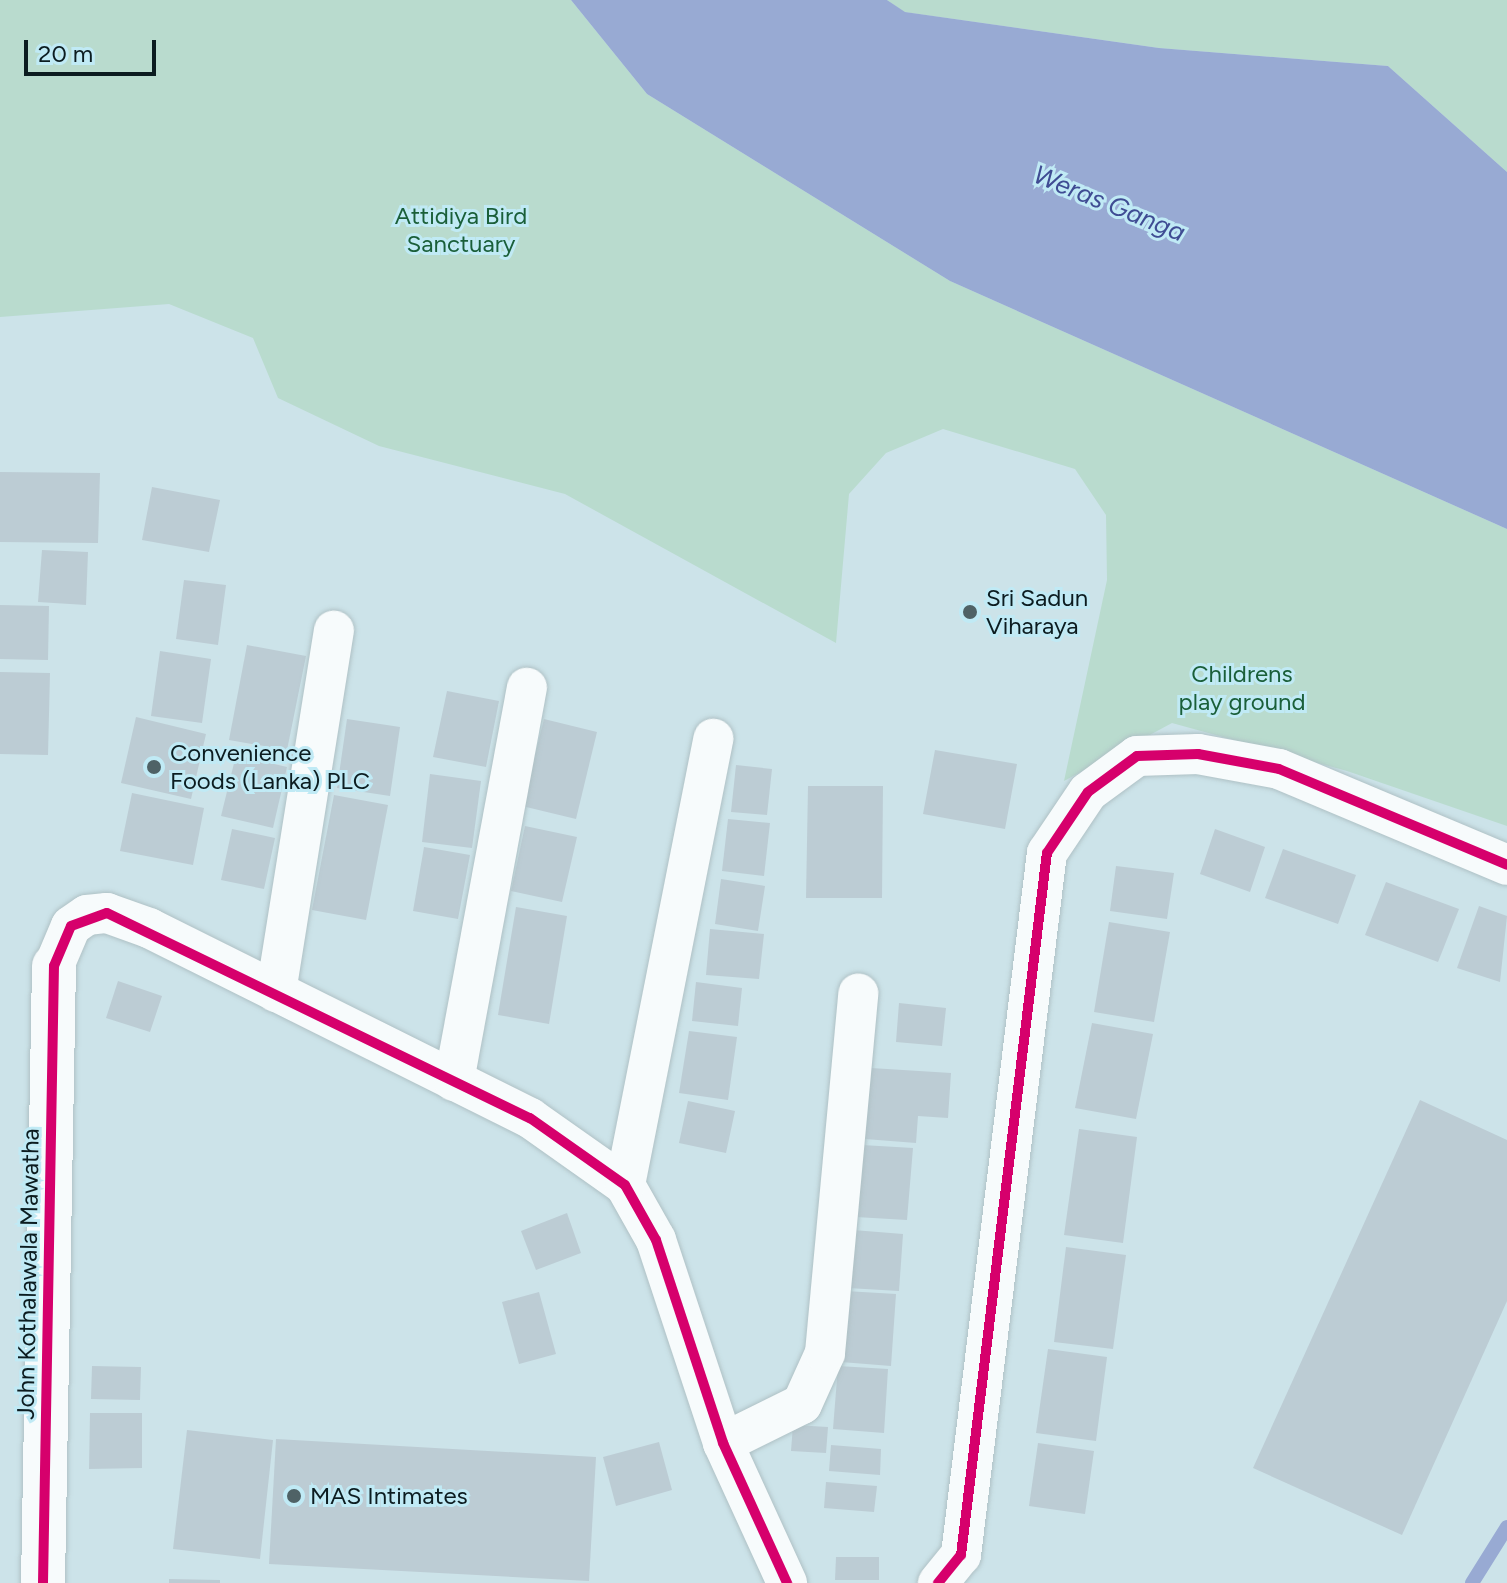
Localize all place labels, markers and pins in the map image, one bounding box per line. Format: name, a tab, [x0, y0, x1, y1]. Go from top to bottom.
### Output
place label: Sri Sadun Viharaya	[986, 584, 1088, 640]
marker: Sri Sadun Viharaya	[961, 603, 979, 621]
place label: Convenience Foods (Lanka) PLC	[170, 739, 370, 795]
marker: Convenience Foods (Lanka) PLC	[145, 758, 163, 776]
place label: MAS Intimates	[310, 1482, 468, 1510]
marker: MAS Intimates	[285, 1487, 303, 1505]

